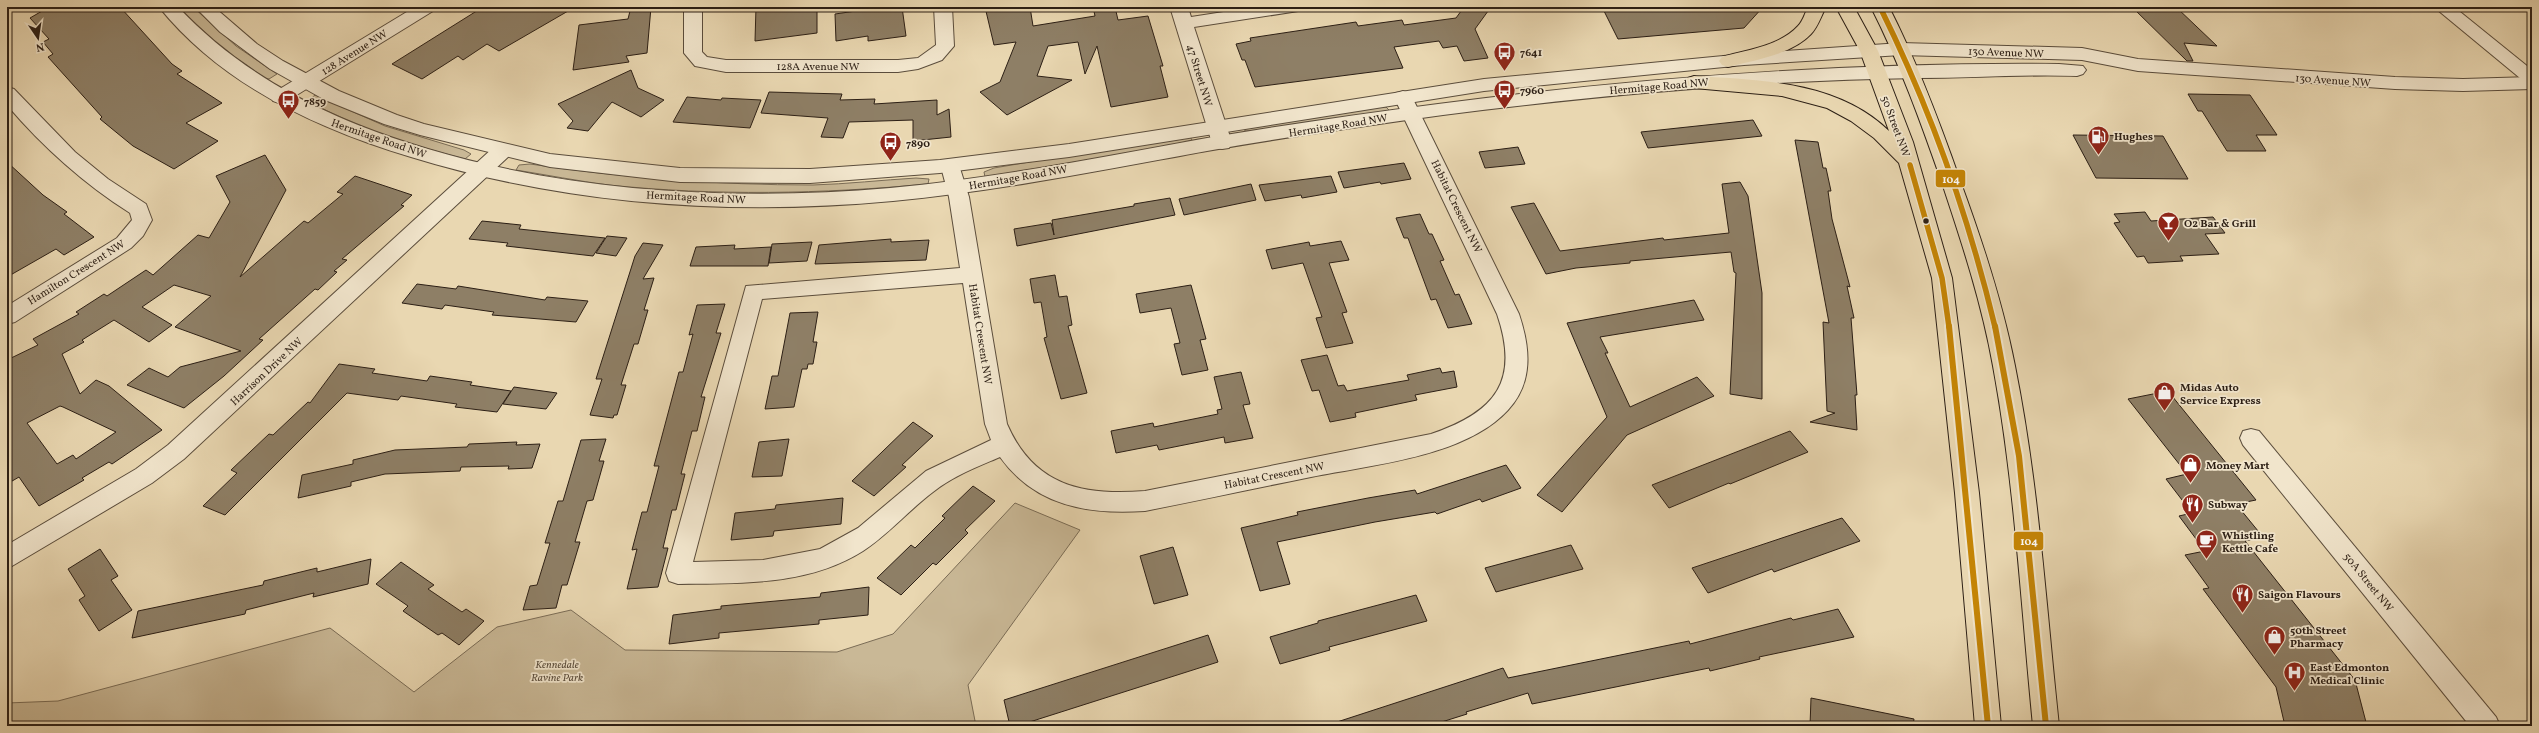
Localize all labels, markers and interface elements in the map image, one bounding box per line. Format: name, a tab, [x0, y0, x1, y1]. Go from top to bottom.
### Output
north arrow	[18, 18, 58, 58]
street label: 128 Avenue NW	[319, 27, 391, 80]
text: N	[34, 38, 45, 54]
bus stop icon: 7641	[1492, 39, 1518, 72]
street label: 47 Street NW	[1182, 42, 1215, 108]
street label: 130 Avenue NW	[1968, 45, 2044, 62]
place label: 7641	[1520, 46, 1542, 61]
street label: 128A Avenue NW	[776, 60, 860, 75]
street label: 130 Avenue NW	[2295, 71, 2371, 92]
street label: Hermitage Road NW	[1609, 76, 1709, 99]
bus stop icon: 7960	[1491, 77, 1517, 110]
place label: 7960	[1520, 84, 1544, 99]
bus stop icon: 7859	[275, 88, 301, 121]
street label: 50 Street NW	[1877, 94, 1913, 159]
place label: 7859	[304, 95, 326, 110]
street label: Hermitage Road NW	[1288, 111, 1389, 142]
street label: Hermitage Road NW	[329, 116, 428, 163]
fuel station icon: Hughes	[2085, 123, 2111, 156]
bus stop icon: 7890	[877, 130, 903, 163]
place label: Hughes	[2114, 130, 2153, 145]
place label: 7890	[906, 137, 930, 152]
street label: Habitat Crescent NW	[1427, 158, 1485, 256]
street label: Hermitage Road NW	[968, 162, 1069, 195]
line badge: 104	[1935, 169, 1966, 188]
text: 104	[1942, 173, 1960, 188]
street label: Hermitage Road NW	[646, 188, 746, 209]
bar icon: O2 Bar & Grill	[2156, 210, 2182, 243]
unlabelled marker	[1921, 216, 1931, 226]
place label: O2 Bar & Grill	[2184, 217, 2256, 232]
street label: Hamilton Crescent NW	[25, 237, 128, 309]
street label: Habitat Crescent NW	[964, 283, 995, 386]
street label: Harrison Drive NW	[228, 335, 306, 410]
shop icon: Midas Auto Service Express	[2152, 380, 2178, 413]
place label: Midas Auto Service Express	[2180, 381, 2261, 409]
shop icon: Money Mart	[2178, 452, 2204, 485]
street label: Habitat Crescent NW	[1223, 459, 1326, 494]
place label: Money Mart	[2206, 459, 2269, 474]
restaurant icon: Subway	[2179, 491, 2205, 524]
place label: Subway	[2208, 498, 2248, 513]
cafe icon: Whistling Kettle Cafe	[2194, 528, 2220, 561]
place label: Whistling Kettle Cafe	[2222, 529, 2278, 557]
line badge: 104	[2013, 531, 2044, 551]
text: 104	[2020, 535, 2038, 550]
street label: 50A Street NW	[2339, 550, 2396, 616]
restaurant icon: Saigon Flavours	[2230, 581, 2256, 614]
place label: Saigon Flavours	[2258, 588, 2341, 603]
shop icon: 50th Street Pharmacy	[2262, 623, 2288, 656]
place label: 50th Street Pharmacy	[2290, 624, 2346, 652]
park label: Kennedale Ravine Park	[531, 658, 583, 686]
hospital icon: East Edmonton Medical Clinic	[2281, 660, 2307, 693]
place label: East Edmonton Medical Clinic	[2310, 661, 2389, 689]

